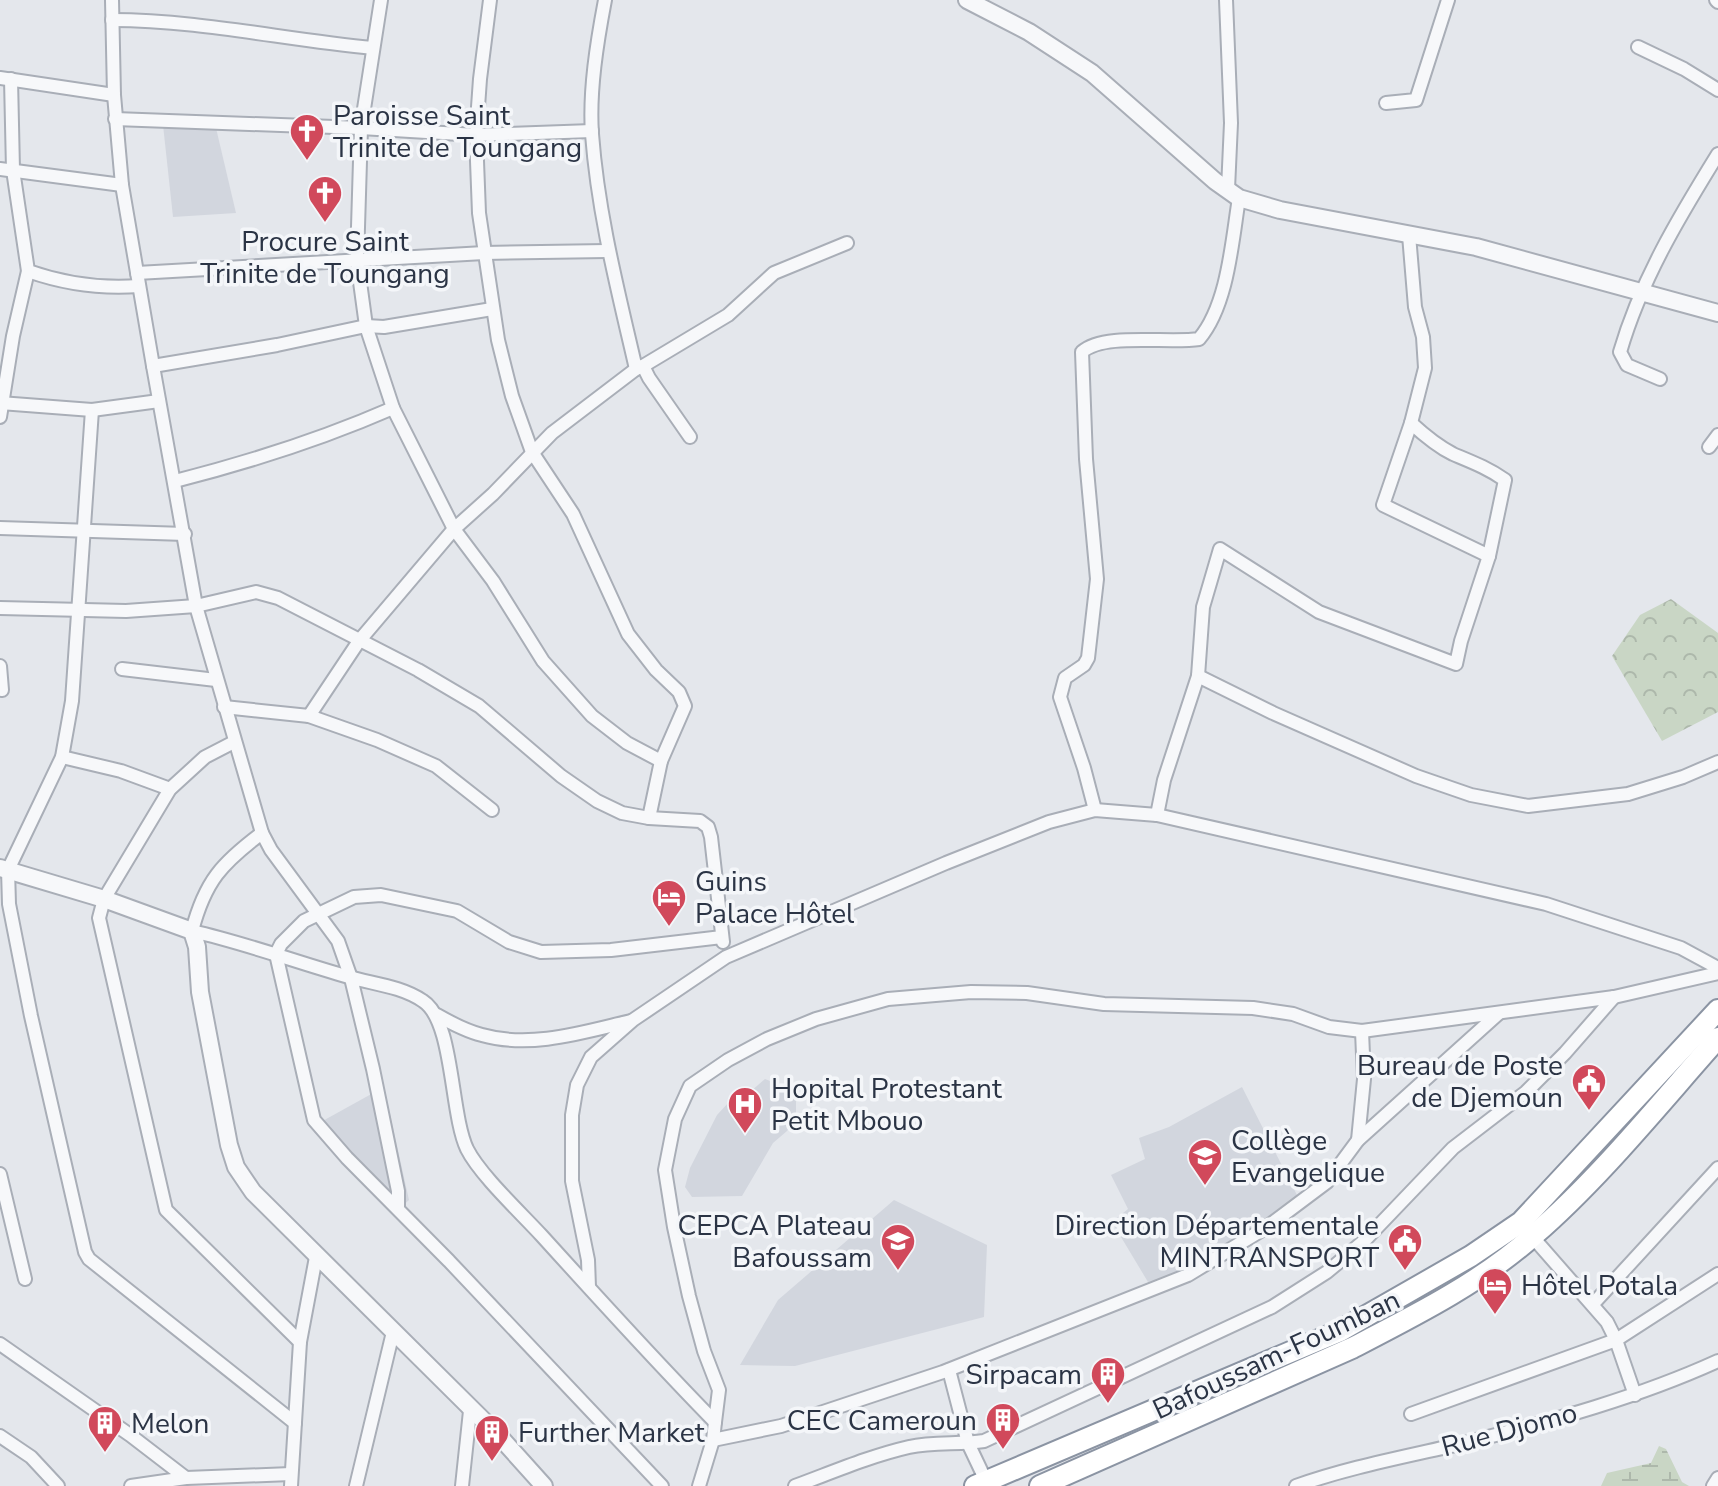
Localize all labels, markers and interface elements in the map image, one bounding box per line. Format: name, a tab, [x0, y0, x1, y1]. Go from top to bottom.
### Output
place label: Paroisse Saint Trinite de Toungang	[333, 97, 582, 167]
church icon: Paroisse Saint Trinite de Toungang	[288, 112, 326, 162]
church icon: Procure Saint Trinite de Toungang	[306, 174, 344, 224]
place label: Procure Saint Trinite de Toungang	[200, 223, 450, 293]
place label: Guins Palace Hôtel	[695, 863, 855, 933]
hotel icon: Guins Palace Hôtel	[650, 878, 688, 928]
place label: Bureau de Poste de Djemoun	[1357, 1047, 1563, 1117]
public building icon: Bureau de Poste de Djemoun	[1570, 1062, 1608, 1112]
place label: Hopital Protestant Petit Mbouo	[771, 1070, 1002, 1140]
hospital icon: Hopital Protestant Petit Mbouo	[726, 1085, 764, 1135]
place label: Collège Evangelique	[1231, 1122, 1385, 1192]
school or university icon: Collège Evangelique	[1186, 1137, 1224, 1187]
place label: CEPCA Plateau Bafoussam	[677, 1207, 872, 1277]
place label: Direction Départementale MINTRANSPORT	[1054, 1207, 1379, 1277]
school or university icon: CEPCA Plateau Bafoussam	[879, 1222, 917, 1272]
public building icon: Direction Départementale MINTRANSPORT	[1386, 1222, 1424, 1272]
hotel icon: Hôtel Potala	[1476, 1266, 1514, 1316]
place label: Hôtel Potala	[1521, 1267, 1678, 1305]
street label: Bafoussam-Foumban	[1147, 1281, 1406, 1429]
building icon: Sirpacam	[1089, 1355, 1127, 1405]
place label: Sirpacam	[965, 1356, 1082, 1394]
street label: Rue Djomo	[1437, 1394, 1581, 1466]
building icon: CEC Cameroun	[984, 1401, 1022, 1451]
place label: CEC Cameroun	[787, 1402, 977, 1440]
building icon: Melon	[86, 1404, 124, 1454]
place label: Melon	[131, 1405, 209, 1443]
building icon: Further Market	[473, 1413, 511, 1463]
place label: Further Market	[518, 1414, 705, 1452]

